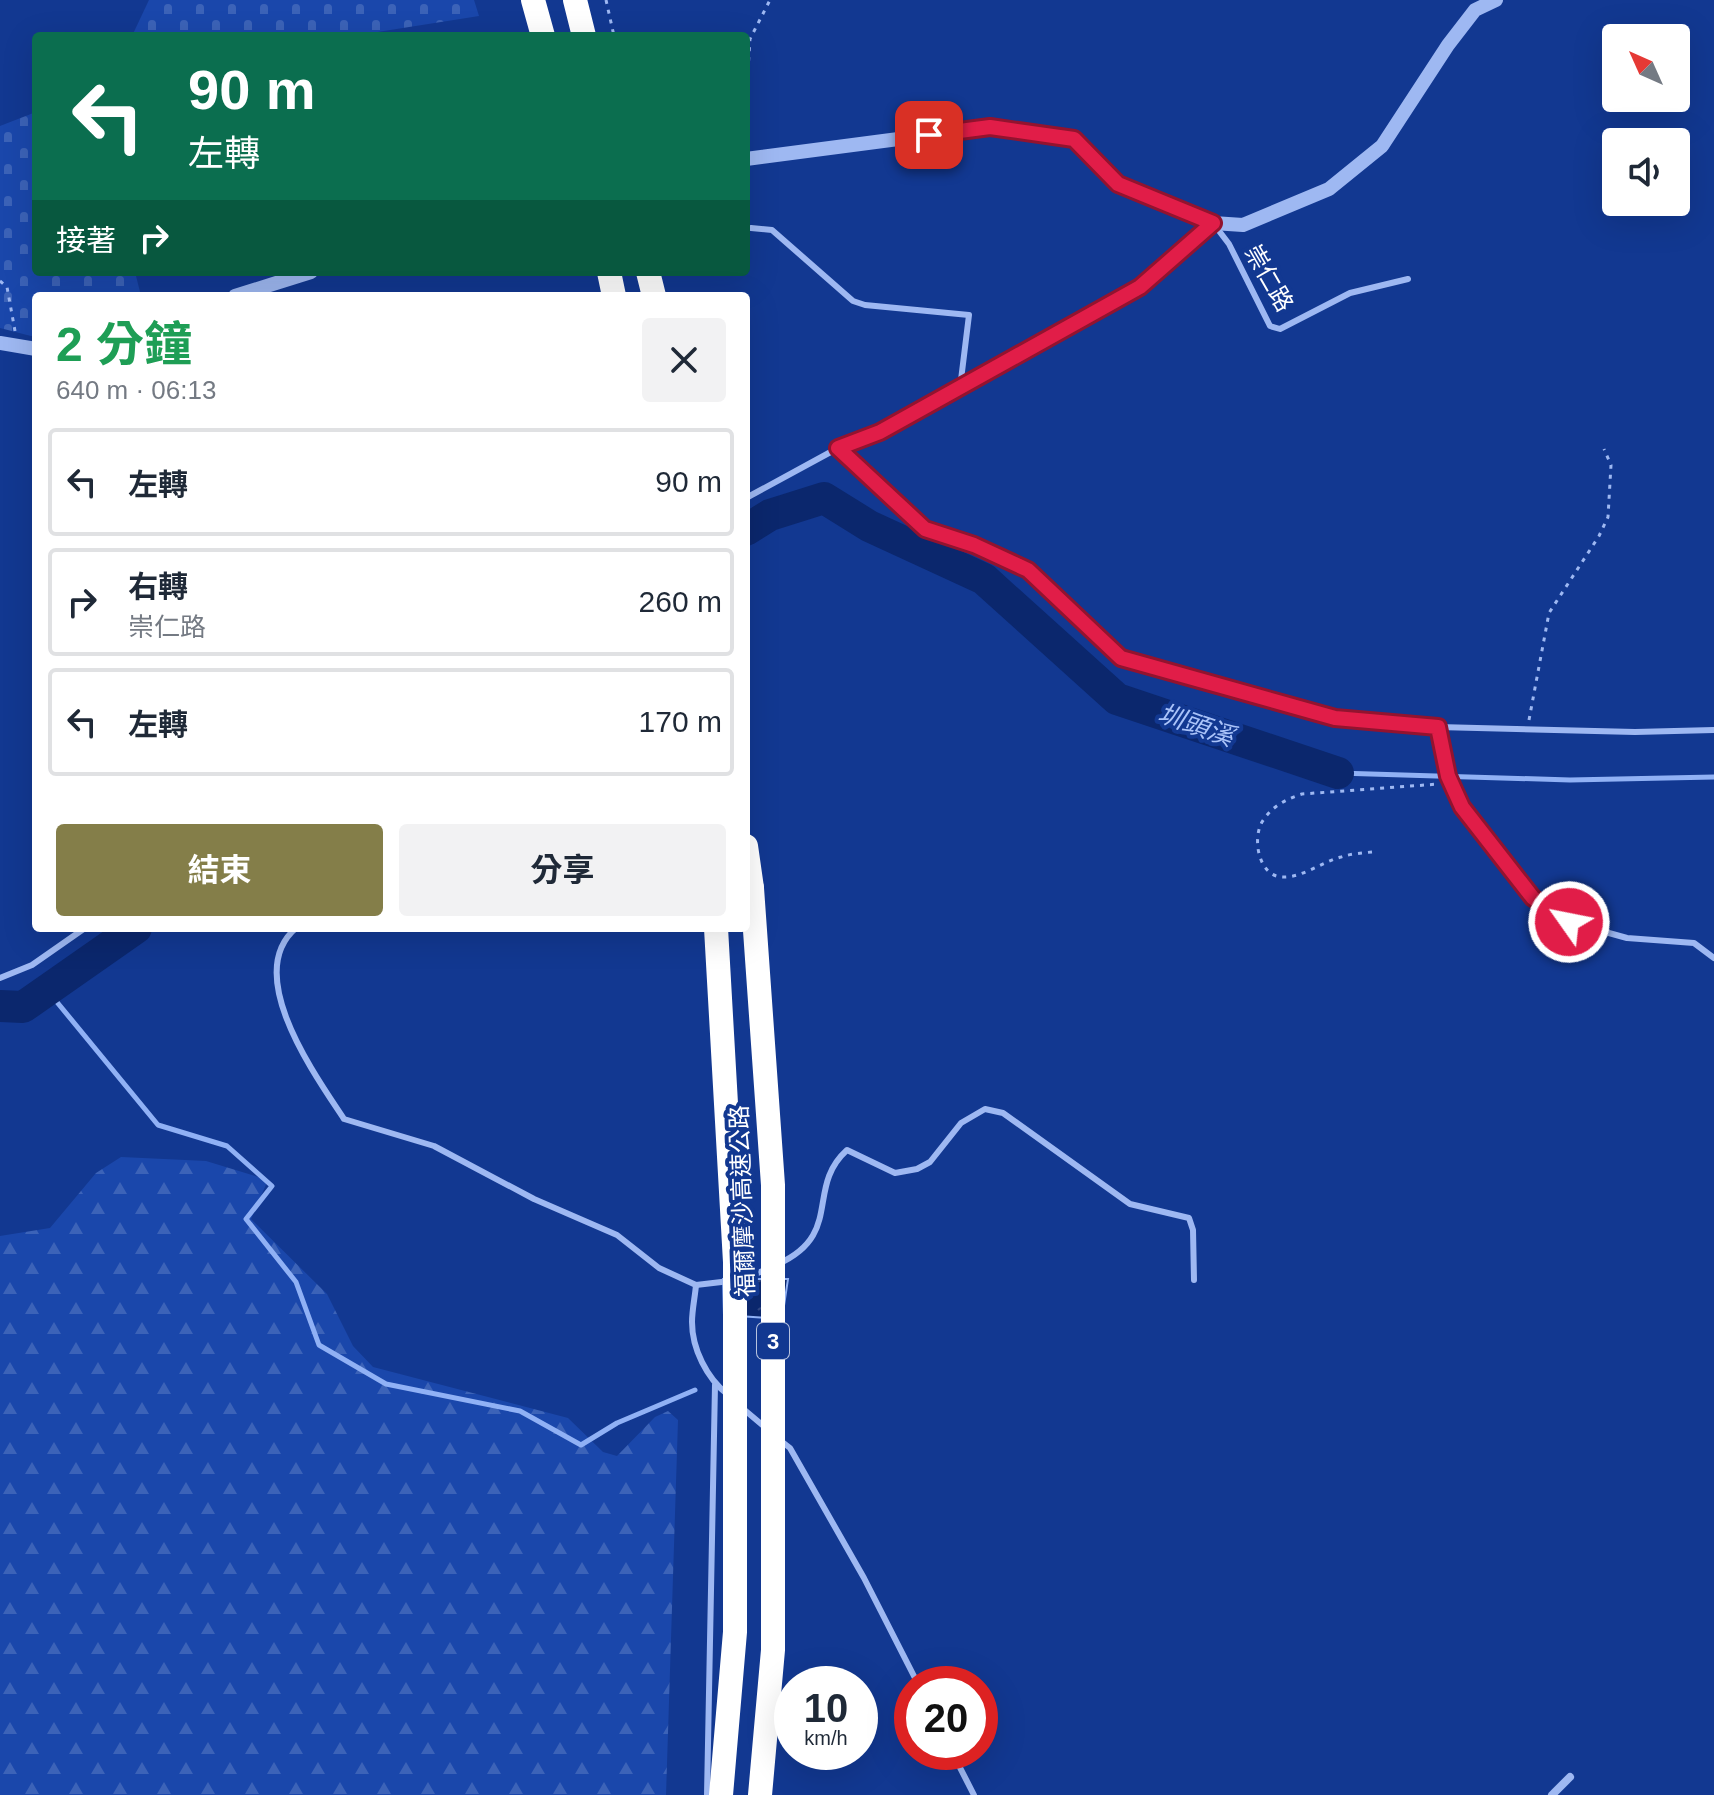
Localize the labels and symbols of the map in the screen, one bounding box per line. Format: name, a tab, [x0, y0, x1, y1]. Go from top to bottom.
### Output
north arrow	[1602, 24, 1690, 112]
pin	[895, 101, 963, 169]
street label: 崇仁路	[1239, 240, 1299, 316]
water label: 圳頭溪	[1154, 698, 1242, 753]
position arrow	[1527, 880, 1611, 964]
street label: 福爾摩沙高速公路	[725, 1105, 759, 1297]
road number: 3	[757, 1323, 789, 1359]
speed limit sign: 20	[894, 1666, 998, 1770]

